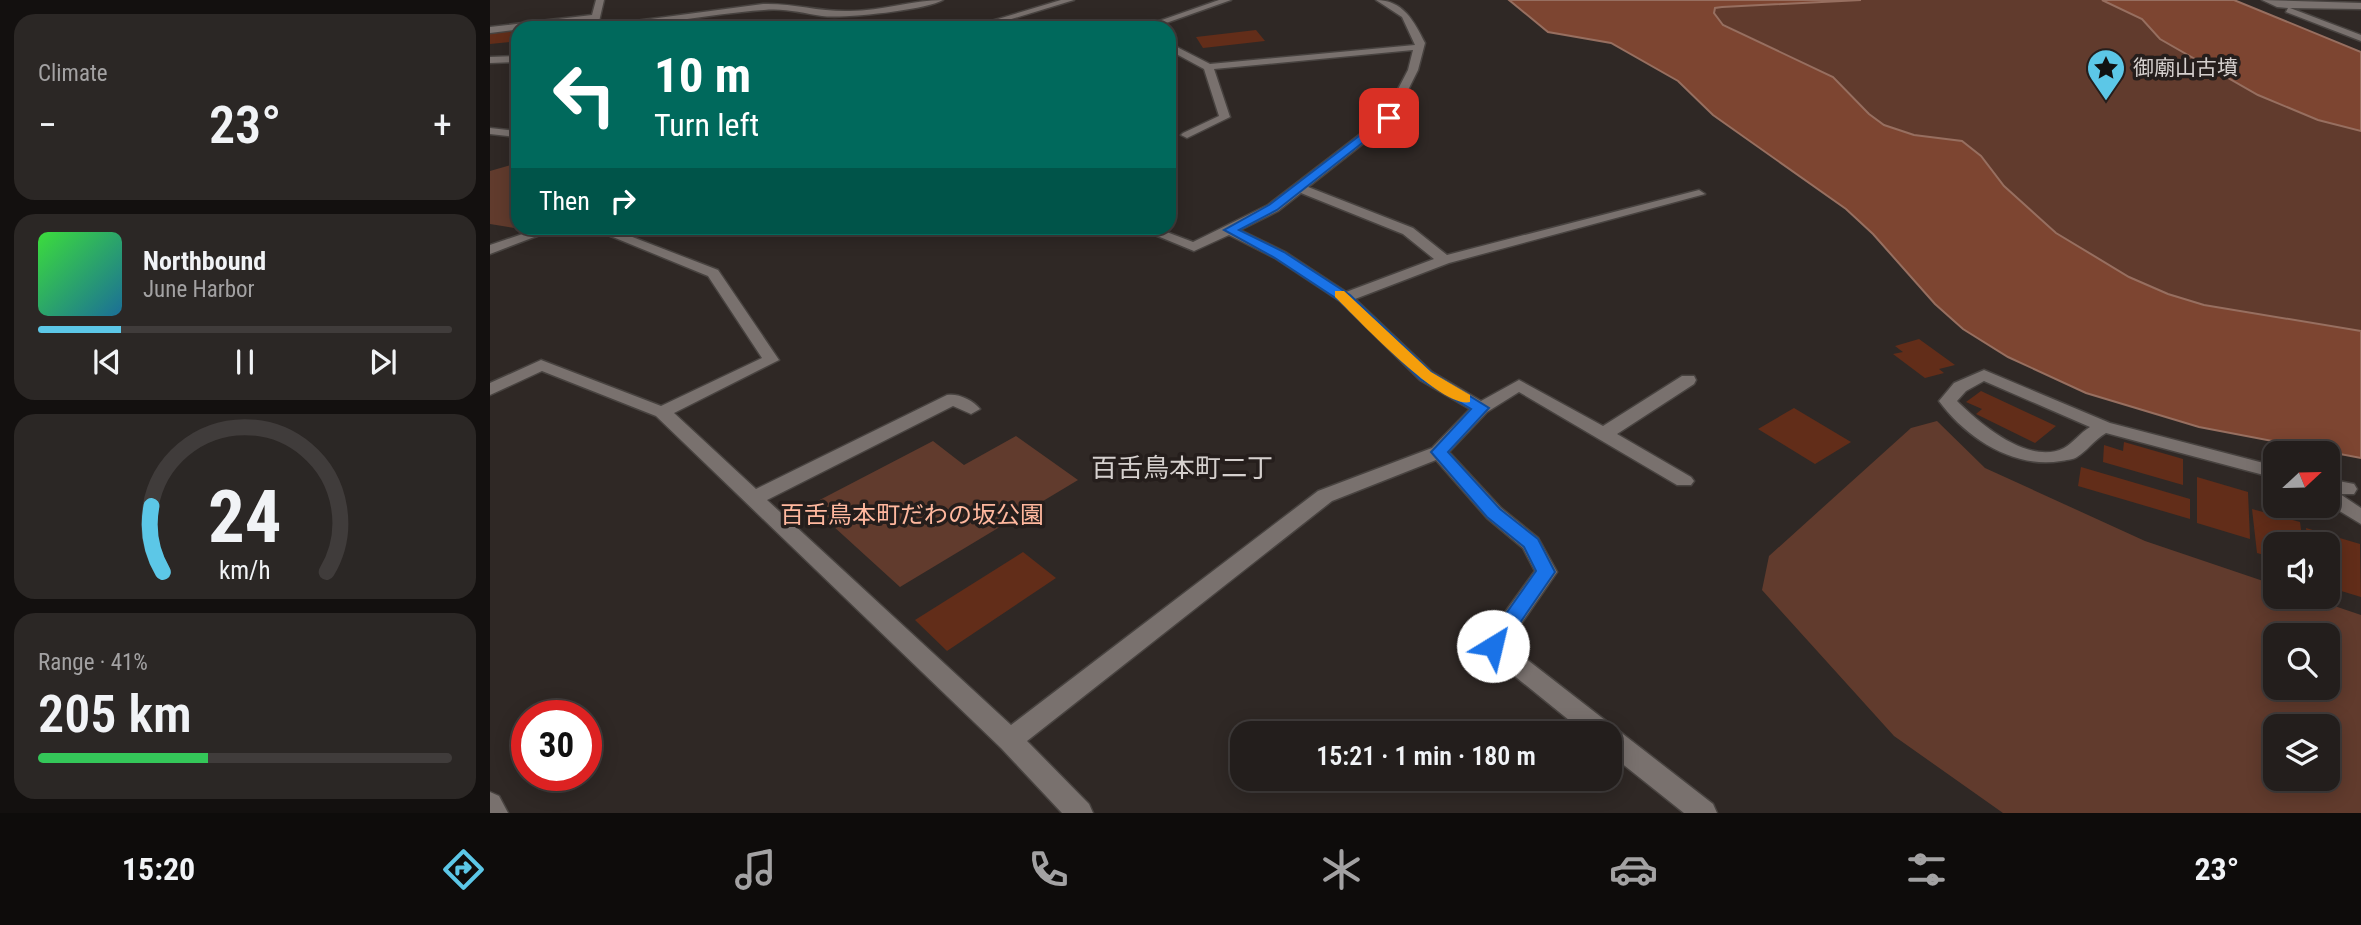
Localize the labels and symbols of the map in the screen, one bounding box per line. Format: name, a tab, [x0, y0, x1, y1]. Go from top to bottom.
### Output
place icon: 御廟山古墳	[2085, 47, 2127, 102]
place label: 御廟山古墳	[2133, 56, 2238, 80]
pin	[1359, 88, 1419, 148]
north arrow	[2263, 441, 2340, 518]
district label: 百舌鳥本町二丁	[1091, 453, 1273, 483]
park label: 百舌鳥本町だわの坂公園	[780, 501, 1044, 529]
position arrow	[1456, 609, 1530, 683]
speed limit sign: 30	[511, 700, 602, 791]

